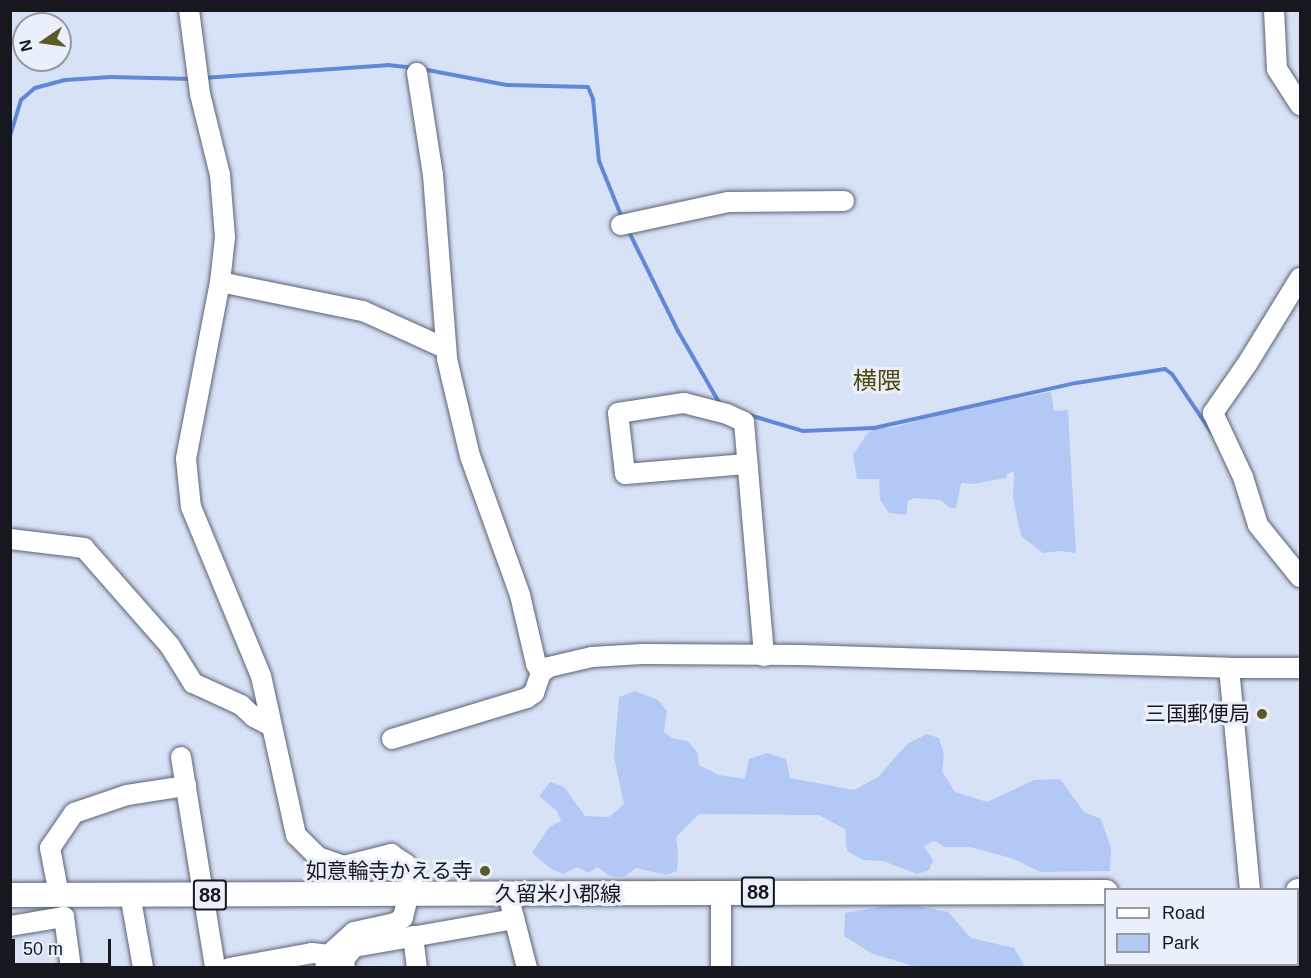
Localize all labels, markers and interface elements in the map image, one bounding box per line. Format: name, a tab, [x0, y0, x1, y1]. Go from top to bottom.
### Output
north arrow	[12, 12, 72, 72]
text: N	[16, 38, 36, 53]
district label: 横隈	[853, 367, 901, 395]
place label: 三国郵便局	[1145, 701, 1250, 727]
marker: 三国郵便局	[1255, 707, 1269, 721]
place label: 如意輪寺かえる寺	[305, 858, 473, 884]
marker: 如意輪寺かえる寺	[478, 864, 492, 878]
road number: 88	[740, 875, 776, 909]
road number: 88	[192, 878, 228, 912]
street label: 久留米小郡線	[495, 881, 621, 907]
legend	[1104, 888, 1299, 966]
text: Road	[1162, 903, 1205, 923]
scale bar	[15, 927, 114, 965]
text: Park	[1162, 933, 1199, 953]
text: 50 m	[23, 939, 63, 959]

